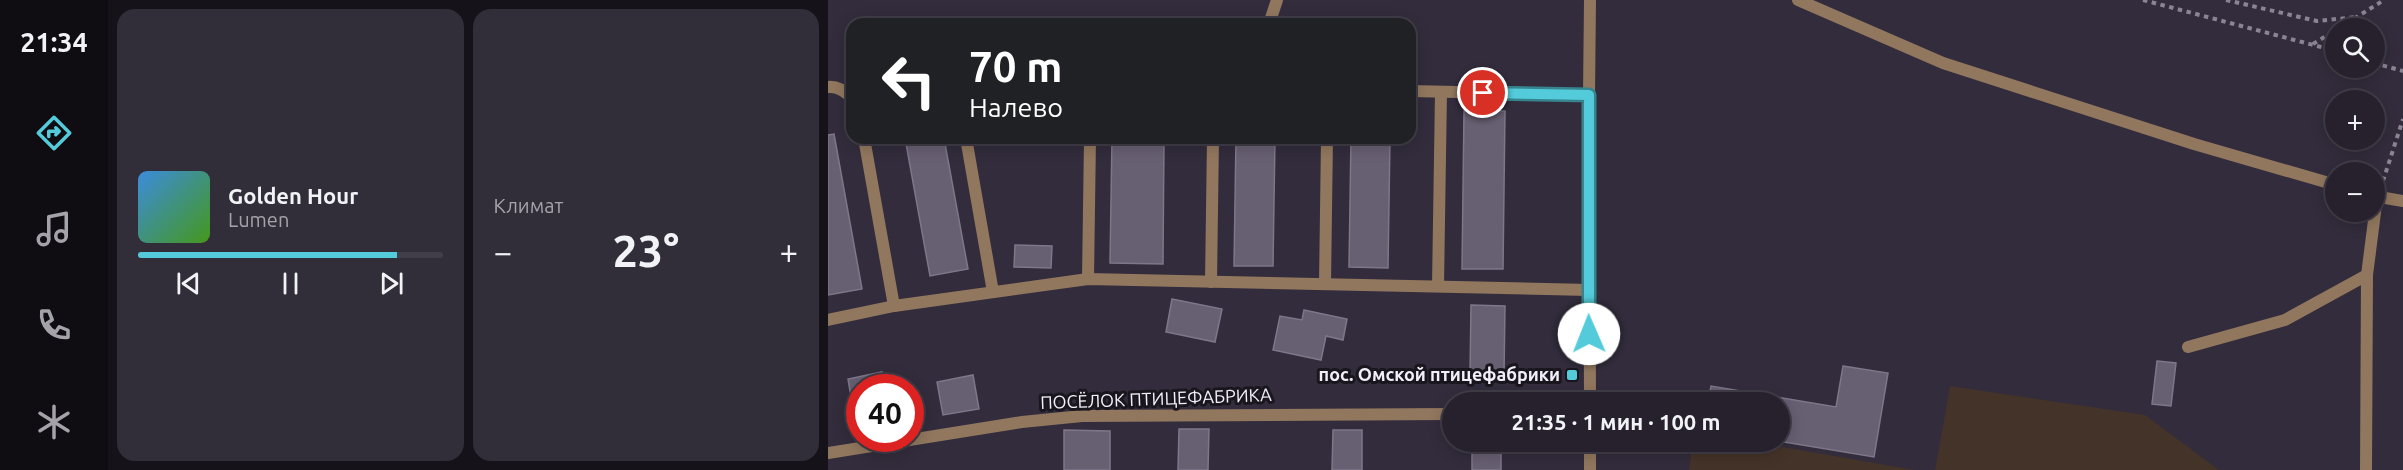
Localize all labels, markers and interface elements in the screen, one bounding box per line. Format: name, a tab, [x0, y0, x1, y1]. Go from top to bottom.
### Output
map controls	[2325, 18, 2385, 222]
button: search	[2325, 18, 2385, 78]
text: 21:34	[20, 27, 88, 57]
icon: left	[870, 42, 948, 120]
text: 70 m	[969, 43, 1063, 90]
pin	[1457, 67, 1508, 118]
icon: arrive	[1466, 76, 1499, 109]
button: +	[2325, 90, 2385, 150]
text: Налево	[969, 92, 1063, 122]
icon: directions	[33, 112, 75, 154]
button: −	[2325, 162, 2385, 222]
text: Golden Hour	[228, 183, 358, 208]
text: Климат	[494, 194, 563, 217]
icon: music	[33, 208, 75, 250]
text: Lumen	[228, 208, 289, 231]
text: 23°	[612, 225, 679, 276]
text: −	[494, 233, 512, 270]
text: +	[779, 233, 798, 270]
icon: previous	[172, 267, 205, 300]
icon: pause	[274, 267, 307, 300]
icon: next	[375, 267, 408, 300]
position arrow	[1557, 302, 1621, 366]
icon: phone	[33, 304, 75, 346]
place label: пос. Омской птицефабрики	[1319, 364, 1560, 384]
marker: пос. Омской птицефабрики	[1565, 368, 1579, 382]
speed limit sign: 40	[846, 374, 924, 452]
street label: ПОСЁЛОК ПТИЦЕФАБРИКА	[1040, 384, 1272, 412]
icon: climate	[33, 401, 75, 443]
text: 21:35 · 1 мин · 100 m	[1512, 409, 1720, 434]

